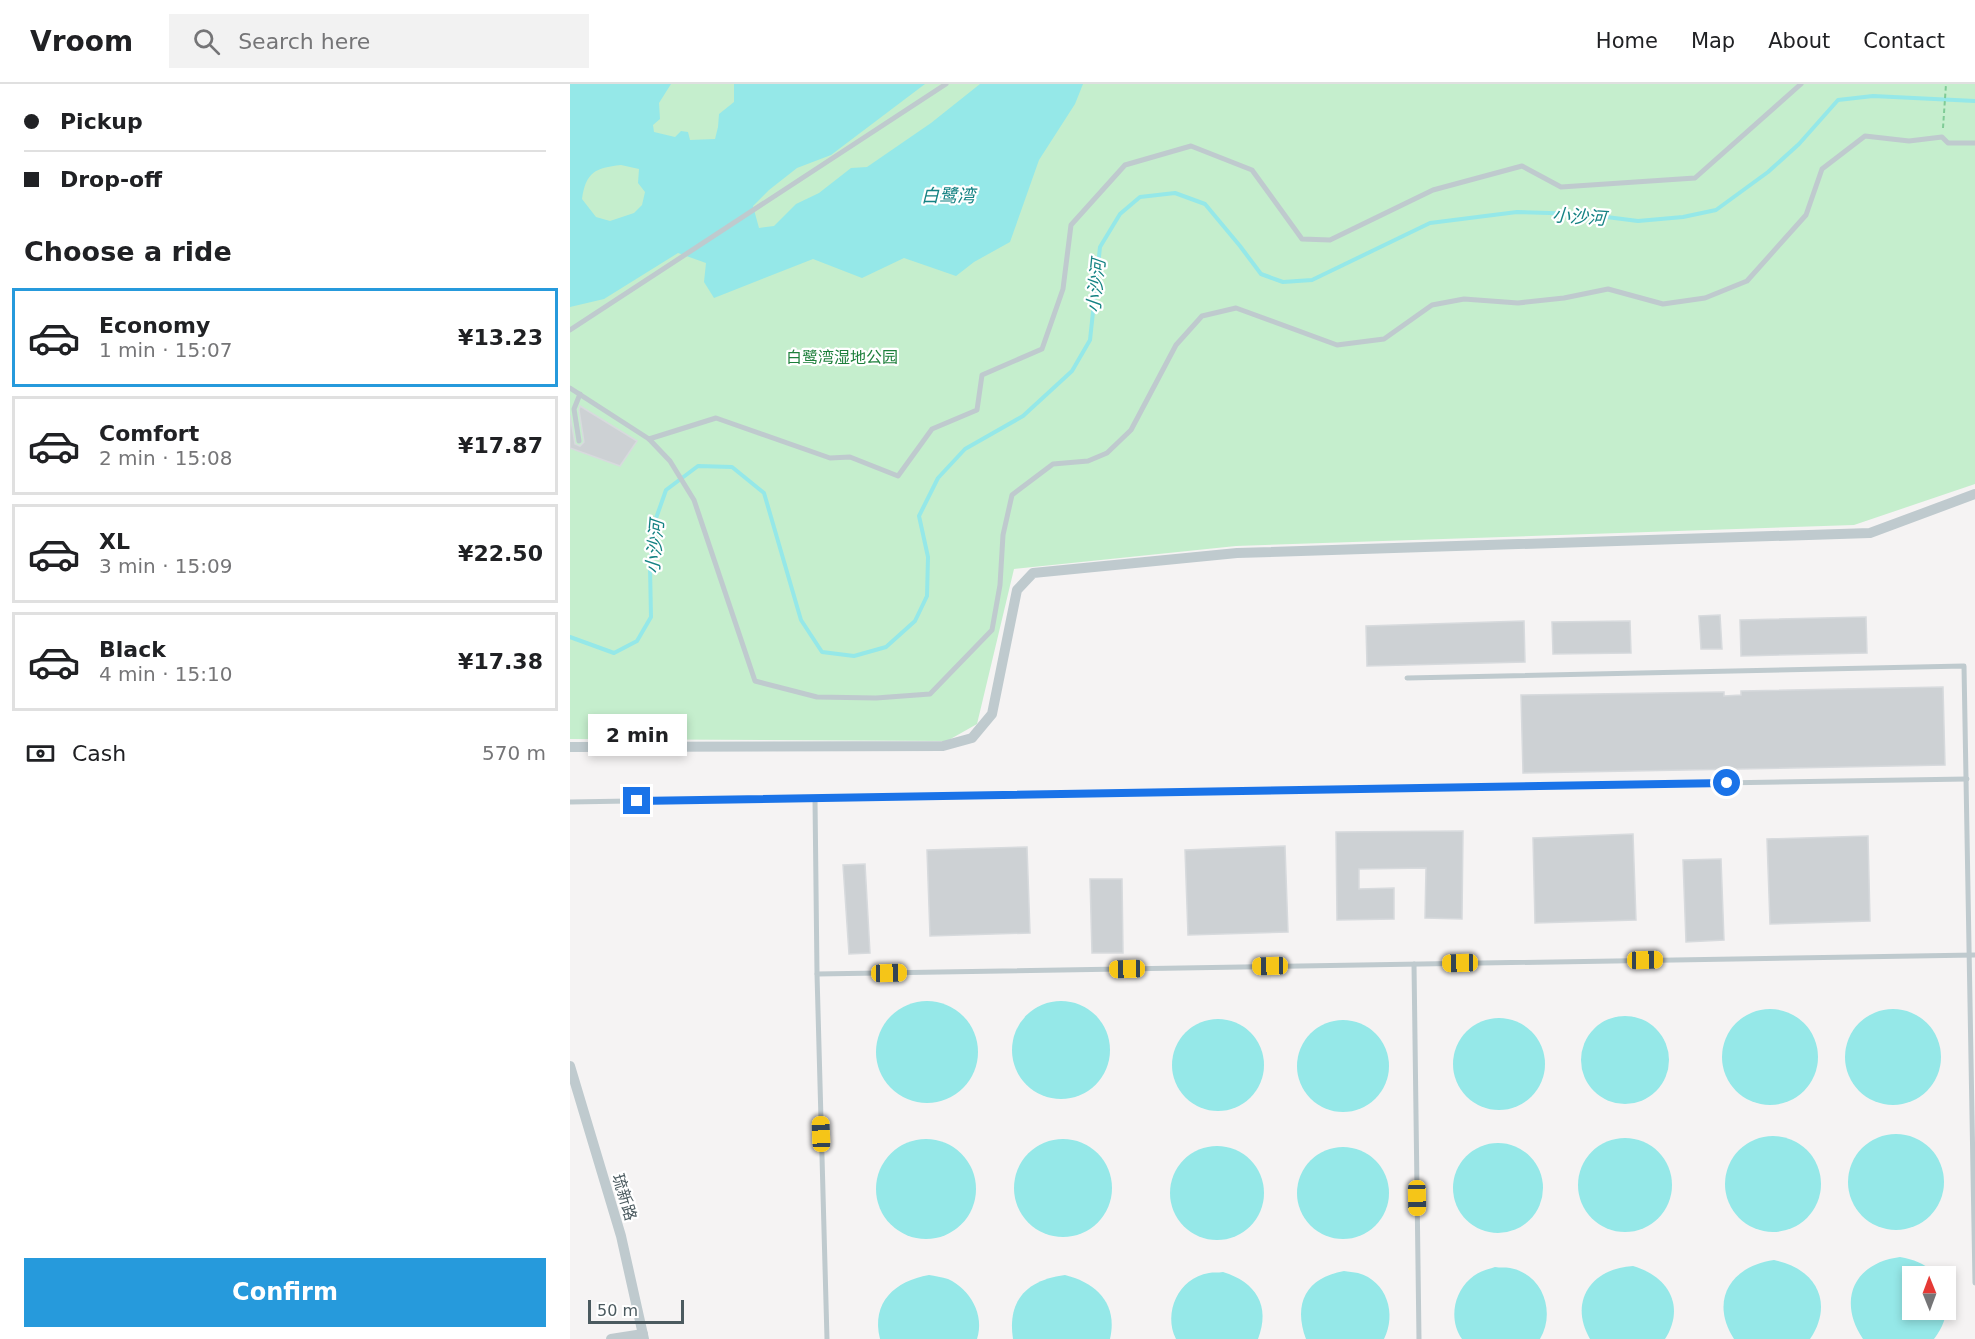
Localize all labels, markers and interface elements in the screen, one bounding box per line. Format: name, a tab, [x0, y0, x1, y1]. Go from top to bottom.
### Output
search box	[169, 14, 589, 68]
text: Vroom	[30, 25, 133, 58]
icon: search	[190, 25, 223, 58]
text: Search here	[238, 29, 370, 54]
text: Home	[1596, 29, 1658, 53]
text: Map	[1691, 29, 1735, 53]
text: About	[1768, 29, 1830, 53]
text: Contact	[1863, 29, 1945, 53]
text: Pickup	[60, 109, 143, 134]
text: Drop-off	[60, 167, 162, 192]
water label: 白鹭湾	[921, 185, 978, 206]
water label: 小沙河	[1551, 204, 1610, 229]
text: Choose a ride	[24, 236, 232, 267]
water label: 小沙河	[1082, 255, 1109, 314]
icon: car	[27, 311, 81, 365]
text: Economy	[99, 313, 210, 338]
text: ¥13.23	[458, 325, 543, 350]
text: 1 min · 15:07	[99, 338, 233, 362]
park label: 白鹭湾湿地公园	[786, 348, 898, 367]
icon: car	[27, 419, 81, 473]
text: Comfort	[99, 421, 199, 446]
text: ¥17.87	[458, 433, 543, 458]
text: 2 min · 15:08	[99, 446, 233, 470]
water label: 小沙河	[642, 516, 668, 575]
icon: car	[27, 527, 81, 581]
text: XL	[99, 529, 130, 554]
text: ¥22.50	[458, 541, 543, 566]
text: 3 min · 15:09	[99, 554, 233, 578]
icon: car	[27, 635, 81, 689]
text: Black	[99, 637, 166, 662]
text: ¥17.38	[458, 649, 543, 674]
text: 4 min · 15:10	[99, 662, 233, 686]
callout: 2 min	[587, 714, 686, 756]
text: 2 min	[606, 723, 669, 747]
icon: cash	[24, 737, 57, 770]
text: Cash	[72, 741, 126, 766]
text: 570 m	[482, 741, 546, 765]
route start	[1713, 769, 1740, 796]
route end	[623, 787, 650, 814]
car	[1627, 951, 1663, 969]
car	[1442, 954, 1478, 972]
car	[1252, 957, 1288, 975]
car	[1109, 960, 1145, 978]
car	[871, 964, 907, 982]
car	[811, 1116, 831, 1152]
street label: 琉新路	[608, 1171, 641, 1223]
car	[1408, 1180, 1426, 1216]
button: Confirm	[24, 1258, 546, 1327]
north arrow	[1902, 1266, 1956, 1320]
map controls	[1902, 1266, 1956, 1320]
scale bar	[588, 1297, 684, 1324]
text: 50 m	[597, 1301, 638, 1320]

